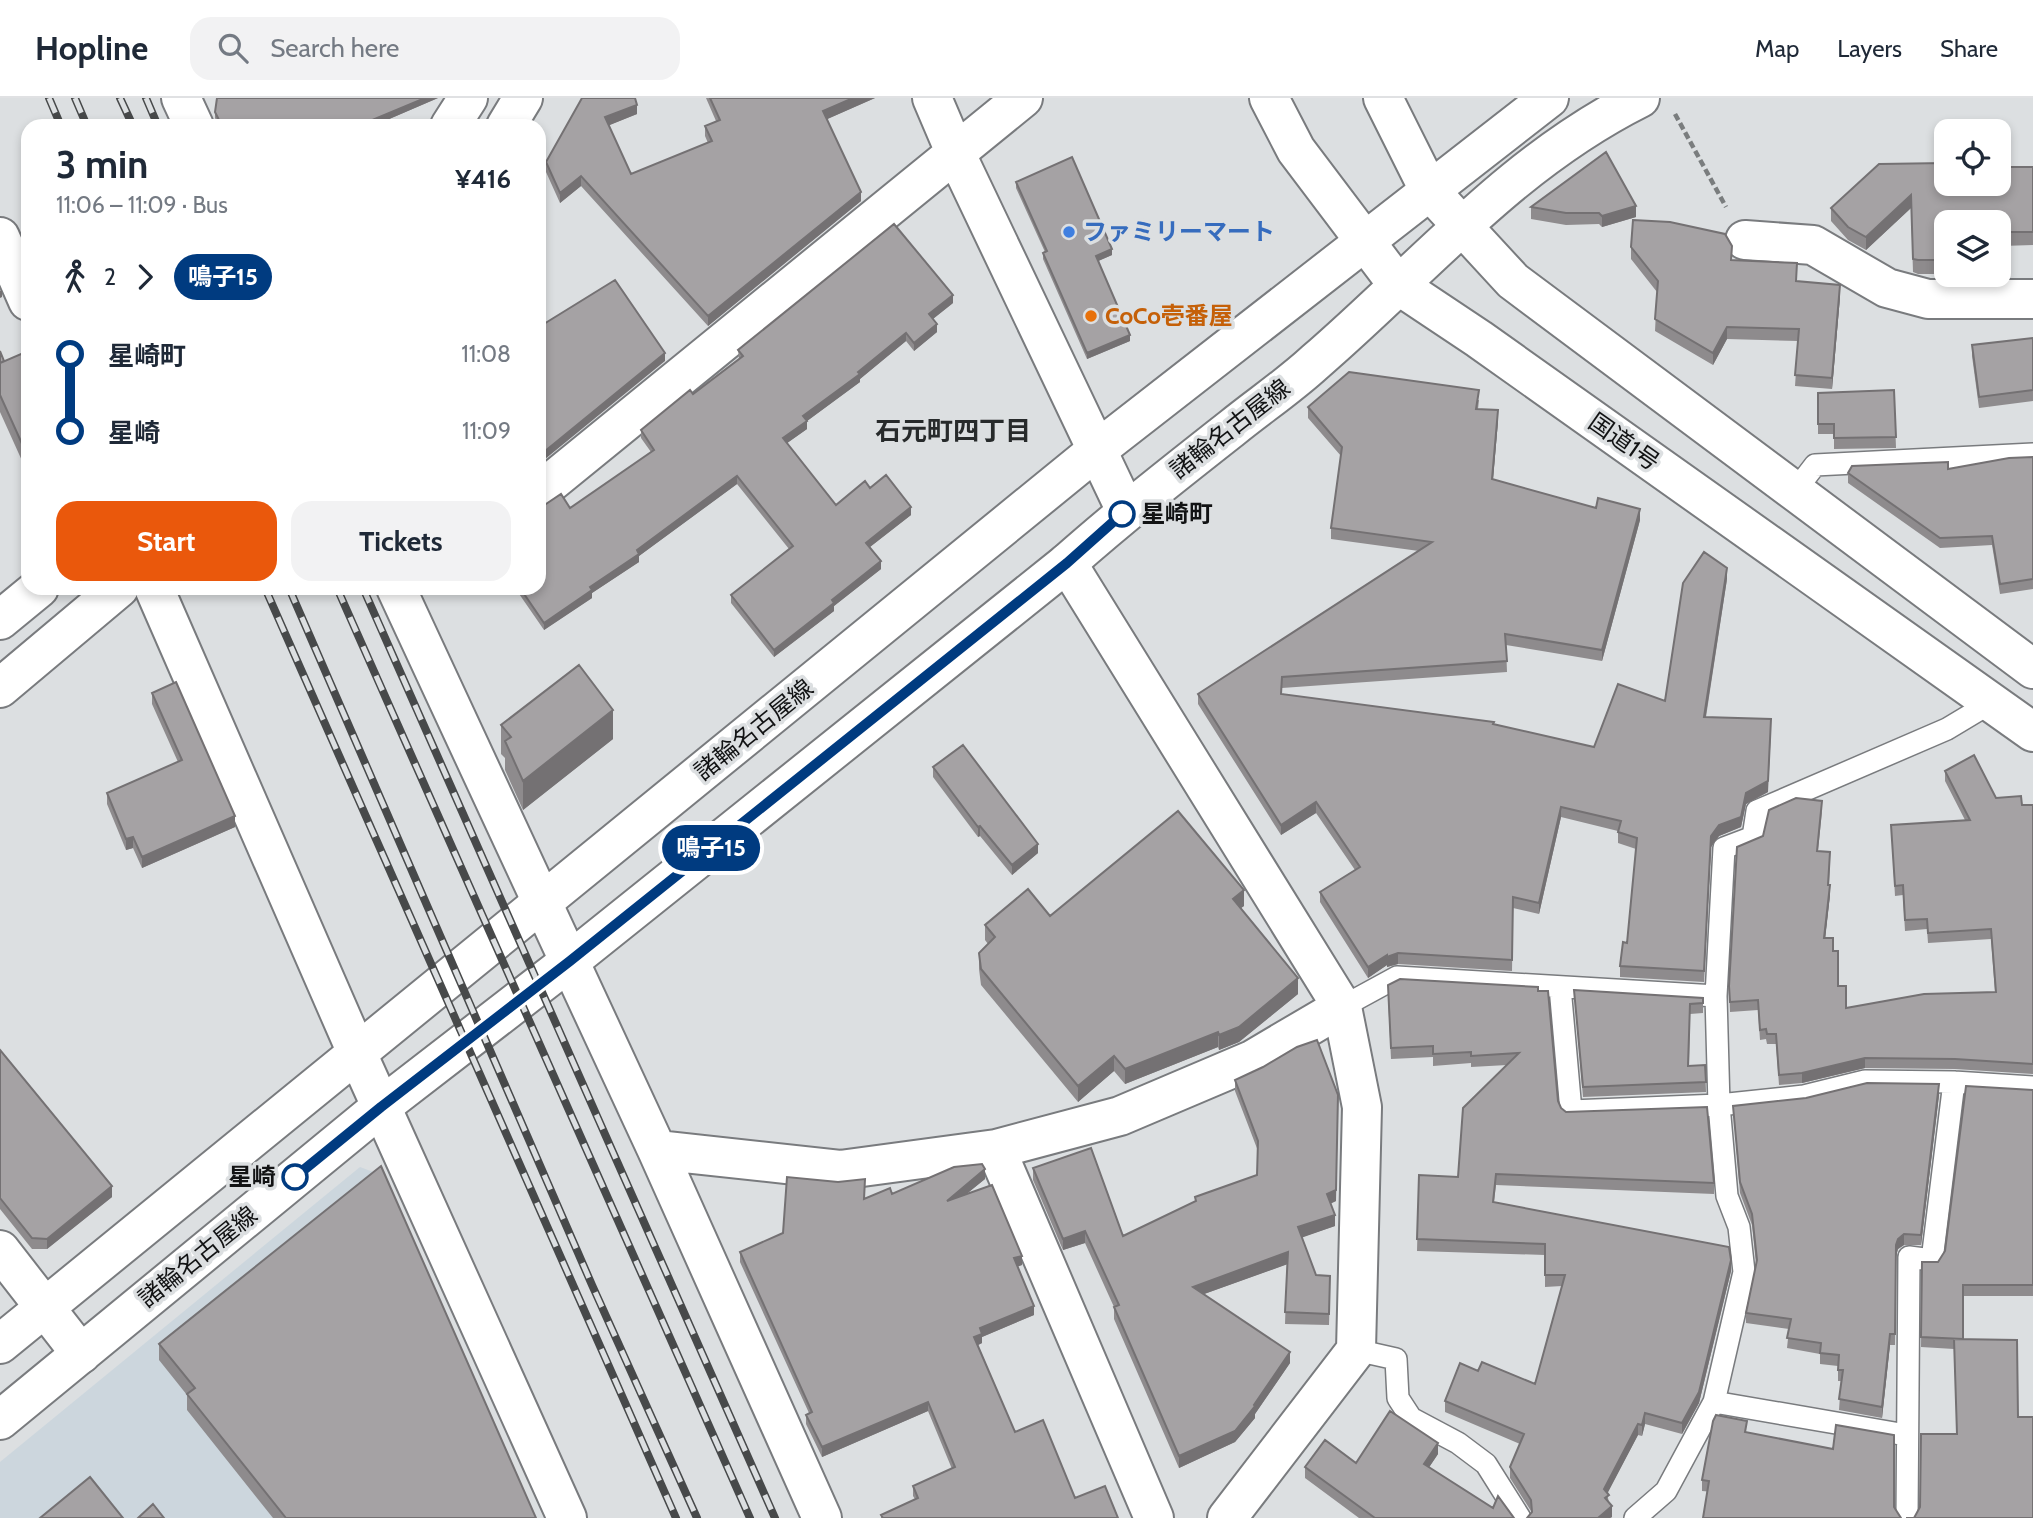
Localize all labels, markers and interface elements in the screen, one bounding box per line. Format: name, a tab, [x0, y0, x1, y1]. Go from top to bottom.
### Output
search box	[190, 17, 680, 80]
text: Hopline	[35, 28, 148, 68]
icon: search	[214, 29, 252, 67]
text: Search here	[270, 32, 399, 64]
text: Map	[1755, 34, 1799, 63]
text: Layers	[1837, 34, 1902, 63]
text: Share	[1940, 34, 1998, 63]
map controls	[1934, 119, 2011, 287]
button: locate	[1934, 119, 2011, 196]
text: 3 min	[56, 141, 148, 188]
text: ¥416	[455, 163, 511, 195]
text: 11:06 – 11:09 · Bus	[56, 191, 228, 219]
button: layers	[1934, 210, 2011, 287]
place label: ファミリーマート	[1083, 217, 1275, 246]
marker: ファミリーマート	[1061, 224, 1077, 240]
icon: walk	[56, 258, 94, 296]
icon: forward	[126, 258, 164, 296]
text: 鳴子15	[188, 262, 258, 291]
text: 2	[104, 263, 116, 291]
place label: CoCo壱番屋	[1105, 301, 1233, 330]
marker: CoCo壱番屋	[1083, 308, 1099, 324]
text: 星崎町	[108, 340, 186, 372]
text: 11:08	[461, 340, 511, 368]
street label: 諸輪名古屋線	[1164, 373, 1295, 484]
street label: 国道1号	[1583, 407, 1665, 476]
district label: 石元町四丁目	[875, 415, 1031, 447]
text: 星崎	[108, 417, 160, 449]
text: 11:09	[462, 417, 511, 445]
place label: 星崎町	[1141, 499, 1213, 528]
button: Start	[56, 501, 277, 581]
button: Tickets	[291, 501, 511, 581]
marker: 星崎町	[1109, 501, 1135, 527]
street label: 諸輪名古屋線	[689, 673, 819, 786]
line badge: 鳴子15	[662, 825, 760, 871]
text: 鳴子15	[676, 833, 746, 862]
place label: 星崎	[228, 1162, 276, 1191]
marker: 星崎	[282, 1164, 308, 1190]
street label: 諸輪名古屋線	[133, 1200, 263, 1313]

